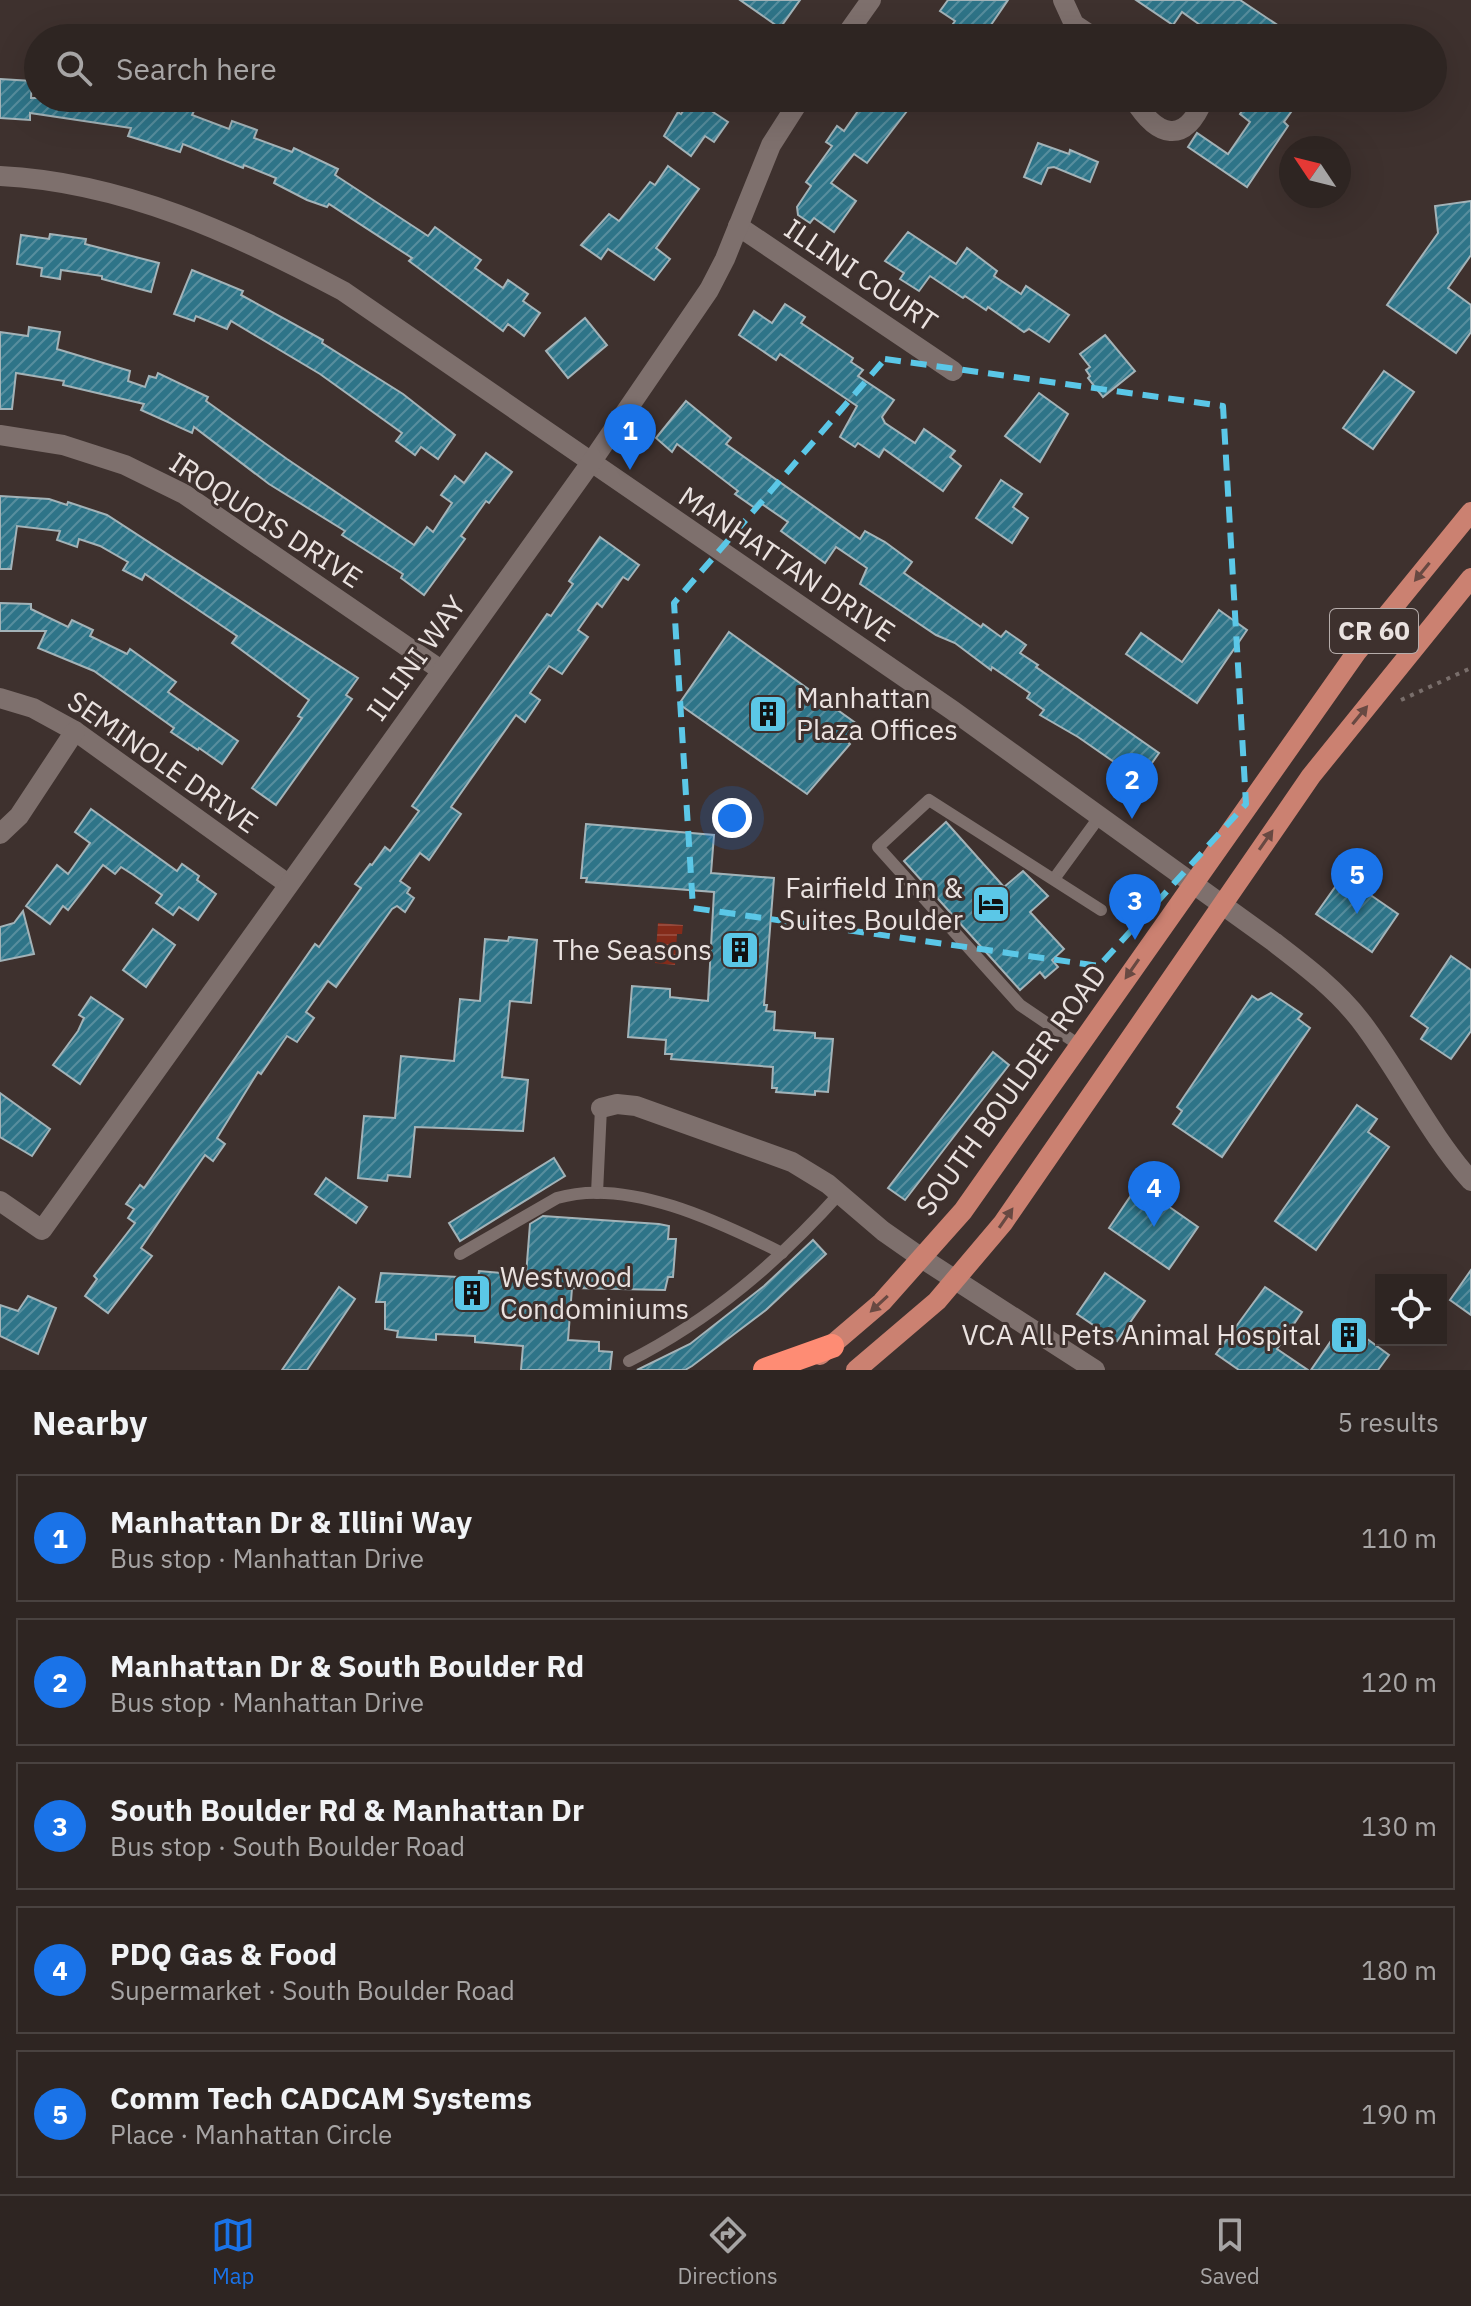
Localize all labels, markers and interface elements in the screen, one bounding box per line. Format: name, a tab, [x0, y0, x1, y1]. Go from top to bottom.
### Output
search box	[24, 24, 1447, 112]
icon: search	[52, 46, 96, 90]
text: Search here	[116, 49, 277, 88]
north arrow	[1279, 136, 1351, 208]
street label: ILLINI COURT	[777, 210, 945, 339]
pin: 1	[604, 404, 656, 470]
street label: IROQUOIS DRIVE	[163, 443, 370, 596]
street label: MANHATTAN DRIVE	[672, 478, 902, 650]
one-way arrow	[1414, 562, 1431, 582]
street label: ILLINI WAY	[358, 587, 474, 728]
road number: CR 60	[1330, 609, 1418, 653]
place label: Manhattan Plaza Offices	[796, 679, 958, 748]
street label: SEMINOLE DRIVE	[61, 682, 266, 841]
building icon: Manhattan Plaza Offices	[747, 693, 789, 735]
one-way arrow	[1351, 705, 1368, 725]
pin: 2	[1106, 753, 1158, 819]
your location	[712, 798, 752, 838]
one-way arrow	[1258, 829, 1274, 851]
pin: 5	[1331, 848, 1383, 914]
place label: Fairfield Inn & Suites Boulder	[779, 869, 963, 938]
pin: 3	[1109, 874, 1161, 940]
hotel icon: Fairfield Inn & Suites Boulder	[970, 883, 1012, 925]
building icon: The Seasons	[719, 929, 761, 971]
place label: The Seasons	[553, 931, 712, 968]
street label: SOUTH BOULDER ROAD	[907, 957, 1114, 1223]
one-way arrow	[1125, 958, 1140, 979]
pin: 4	[1128, 1161, 1180, 1227]
one-way arrow	[998, 1208, 1013, 1229]
place label: Westwood Condominiums	[500, 1258, 689, 1327]
building icon: Westwood Condominiums	[451, 1272, 493, 1314]
map controls	[1375, 1274, 1447, 1346]
button: locate	[1375, 1274, 1447, 1346]
one-way arrow	[870, 1294, 889, 1313]
building icon: VCA All Pets Animal Hospital	[1328, 1314, 1370, 1356]
place label: VCA All Pets Animal Hospital	[962, 1316, 1321, 1353]
text: Nearby	[32, 1400, 147, 1444]
text: 5 results	[1337, 1405, 1439, 1439]
text: Manhattan Dr & Illini Way	[110, 1502, 472, 1541]
text: 1	[52, 1521, 68, 1555]
text: 110 m	[1361, 1521, 1437, 1555]
text: Bus stop · Manhattan Drive	[110, 1541, 424, 1575]
text: Manhattan Dr & South Boulder Rd	[110, 1646, 584, 1685]
text: 2	[52, 1665, 68, 1699]
text: 120 m	[1361, 1665, 1437, 1699]
text: Bus stop · Manhattan Drive	[110, 1685, 424, 1719]
text: South Boulder Rd & Manhattan Dr	[110, 1790, 584, 1829]
text: 3	[52, 1809, 68, 1843]
text: 130 m	[1361, 1809, 1437, 1843]
text: Bus stop · South Boulder Road	[110, 1829, 465, 1863]
text: PDQ Gas & Food	[110, 1934, 337, 1973]
text: 4	[52, 1953, 68, 1987]
text: 180 m	[1361, 1953, 1437, 1987]
text: Supermarket · South Boulder Road	[110, 1973, 515, 2007]
text: Comm Tech CADCAM Systems	[110, 2078, 532, 2117]
text: 5	[52, 2097, 68, 2131]
text: 190 m	[1361, 2097, 1437, 2131]
text: Place · Manhattan Circle	[110, 2117, 392, 2151]
tab: Map	[211, 2213, 255, 2290]
tab: Directions	[678, 2213, 778, 2290]
tab: Saved	[1200, 2213, 1260, 2290]

